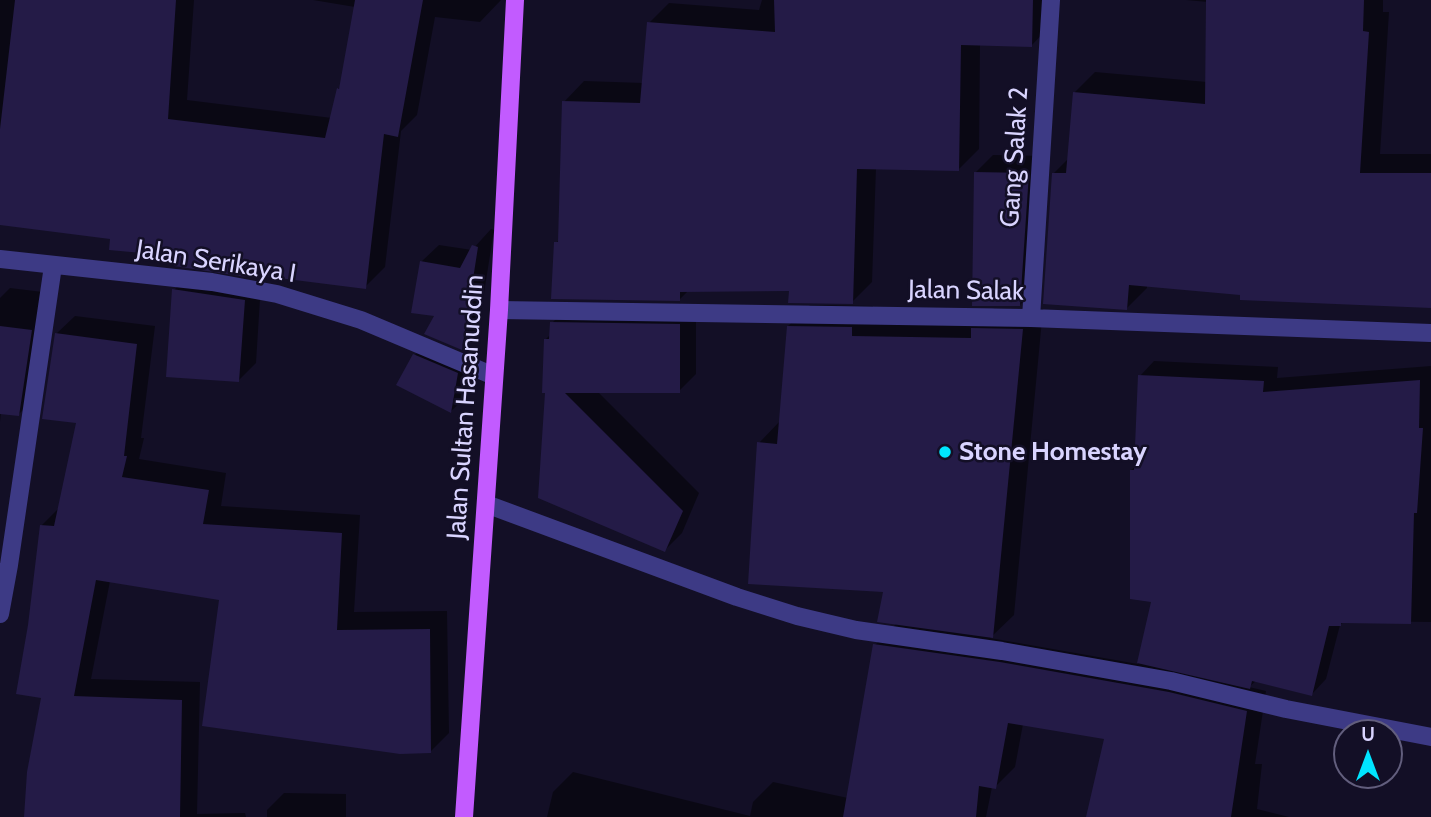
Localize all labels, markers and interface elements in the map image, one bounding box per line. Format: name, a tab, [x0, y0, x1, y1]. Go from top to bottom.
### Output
street label: Gang Salak 2	[995, 86, 1035, 228]
street label: Jalan Serikaya I	[134, 234, 298, 290]
street label: Jalan Sultan Hasanuddin	[441, 274, 491, 540]
street label: Jalan Salak	[908, 274, 1024, 308]
place label: Stone Homestay	[959, 436, 1147, 468]
marker: Stone Homestay	[937, 444, 953, 460]
north arrow	[1333, 719, 1403, 789]
text: U	[1361, 723, 1375, 746]

